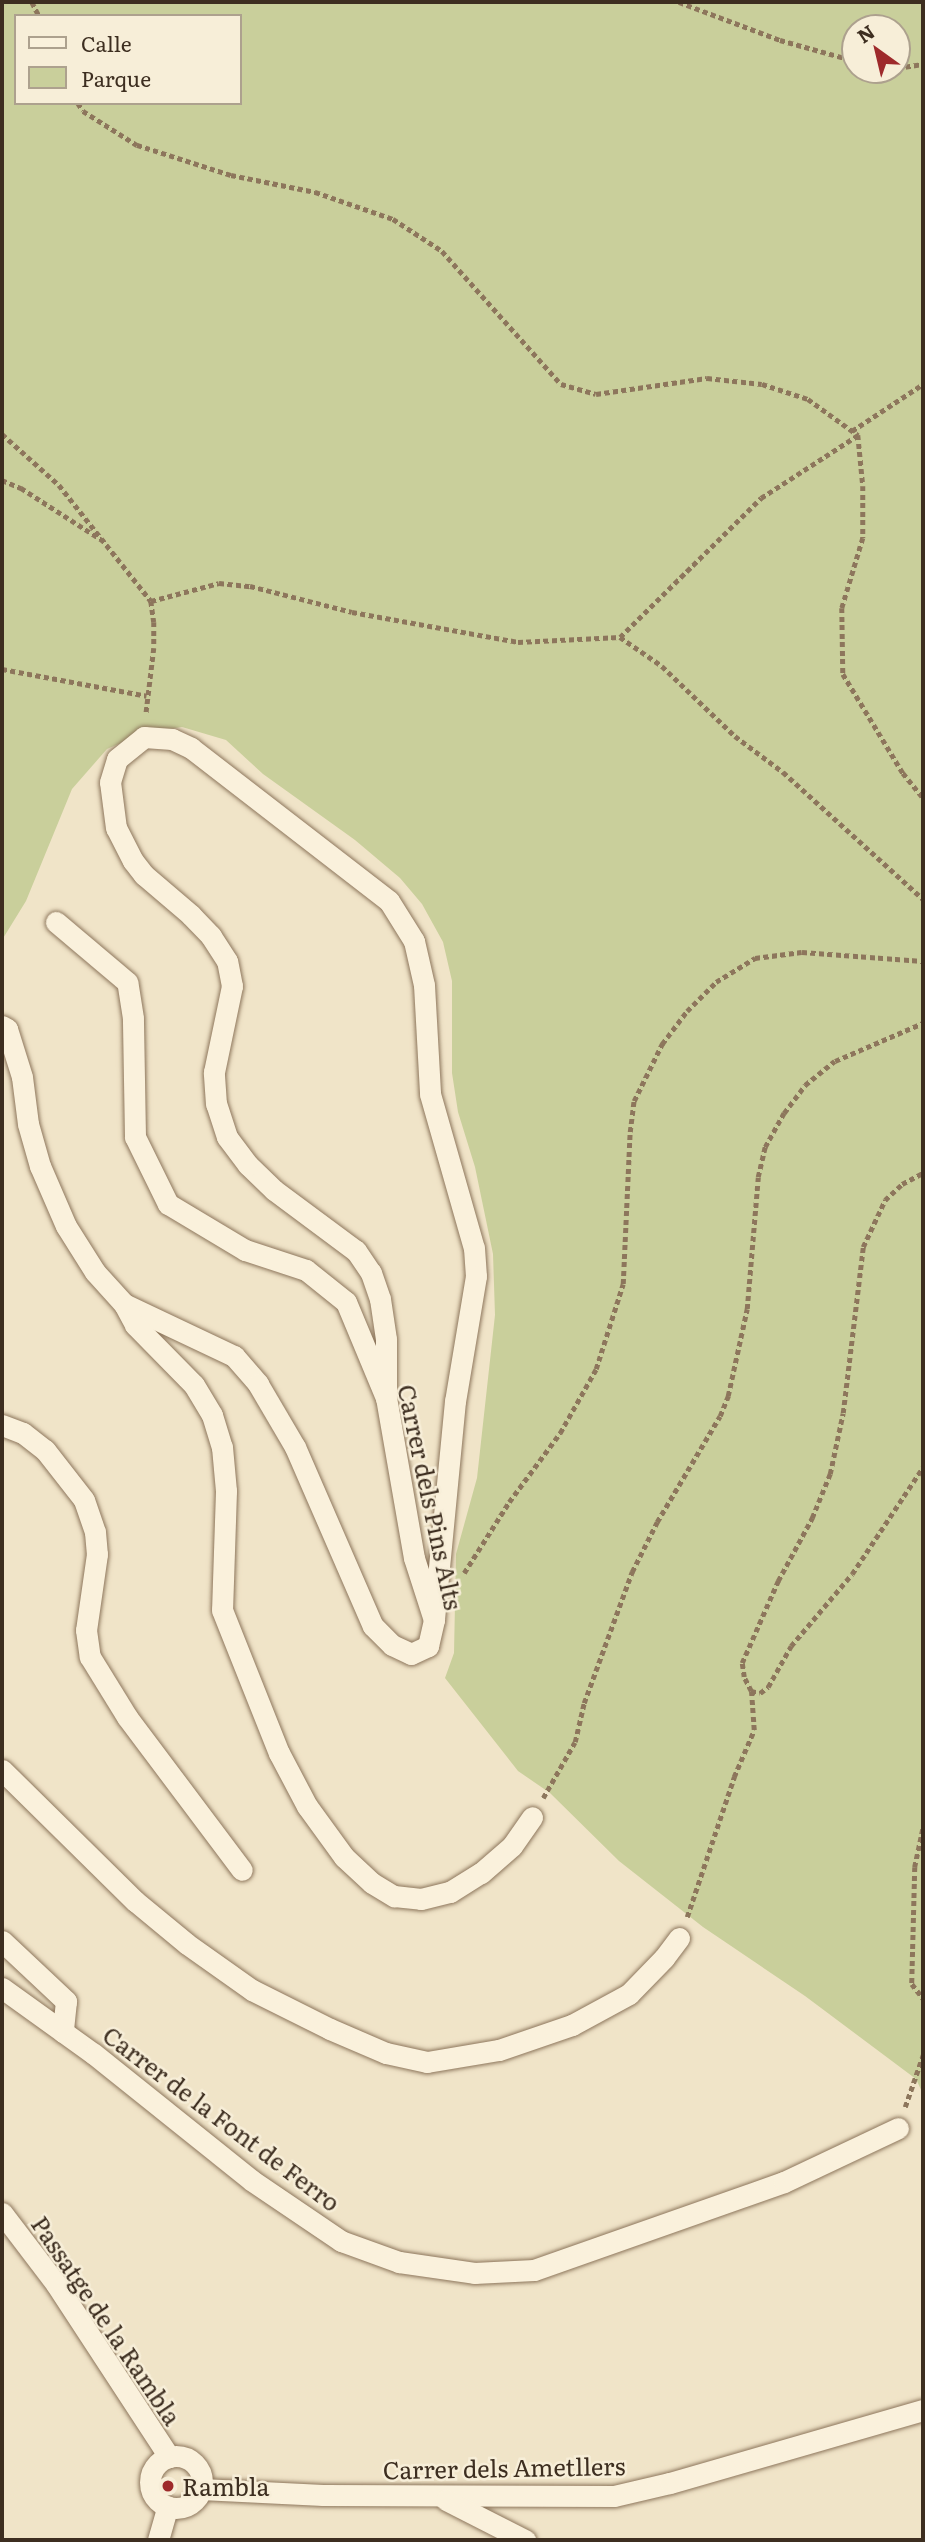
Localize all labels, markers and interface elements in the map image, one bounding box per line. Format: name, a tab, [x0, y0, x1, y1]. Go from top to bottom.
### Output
legend	[14, 14, 242, 105]
north arrow	[841, 14, 911, 84]
text: N	[851, 17, 880, 49]
text: Calle	[81, 27, 132, 58]
text: Parque	[81, 62, 151, 93]
street label: Carrer dels Pins Alts	[393, 1382, 469, 1612]
street label: Carrer de la Font de Ferro	[98, 2020, 346, 2216]
street label: Passatge de la Rambla	[26, 2210, 188, 2430]
street label: Carrer dels Ametllers	[382, 2450, 626, 2484]
place label: Rambla	[182, 2472, 269, 2500]
marker: Rambla	[160, 2478, 176, 2494]

